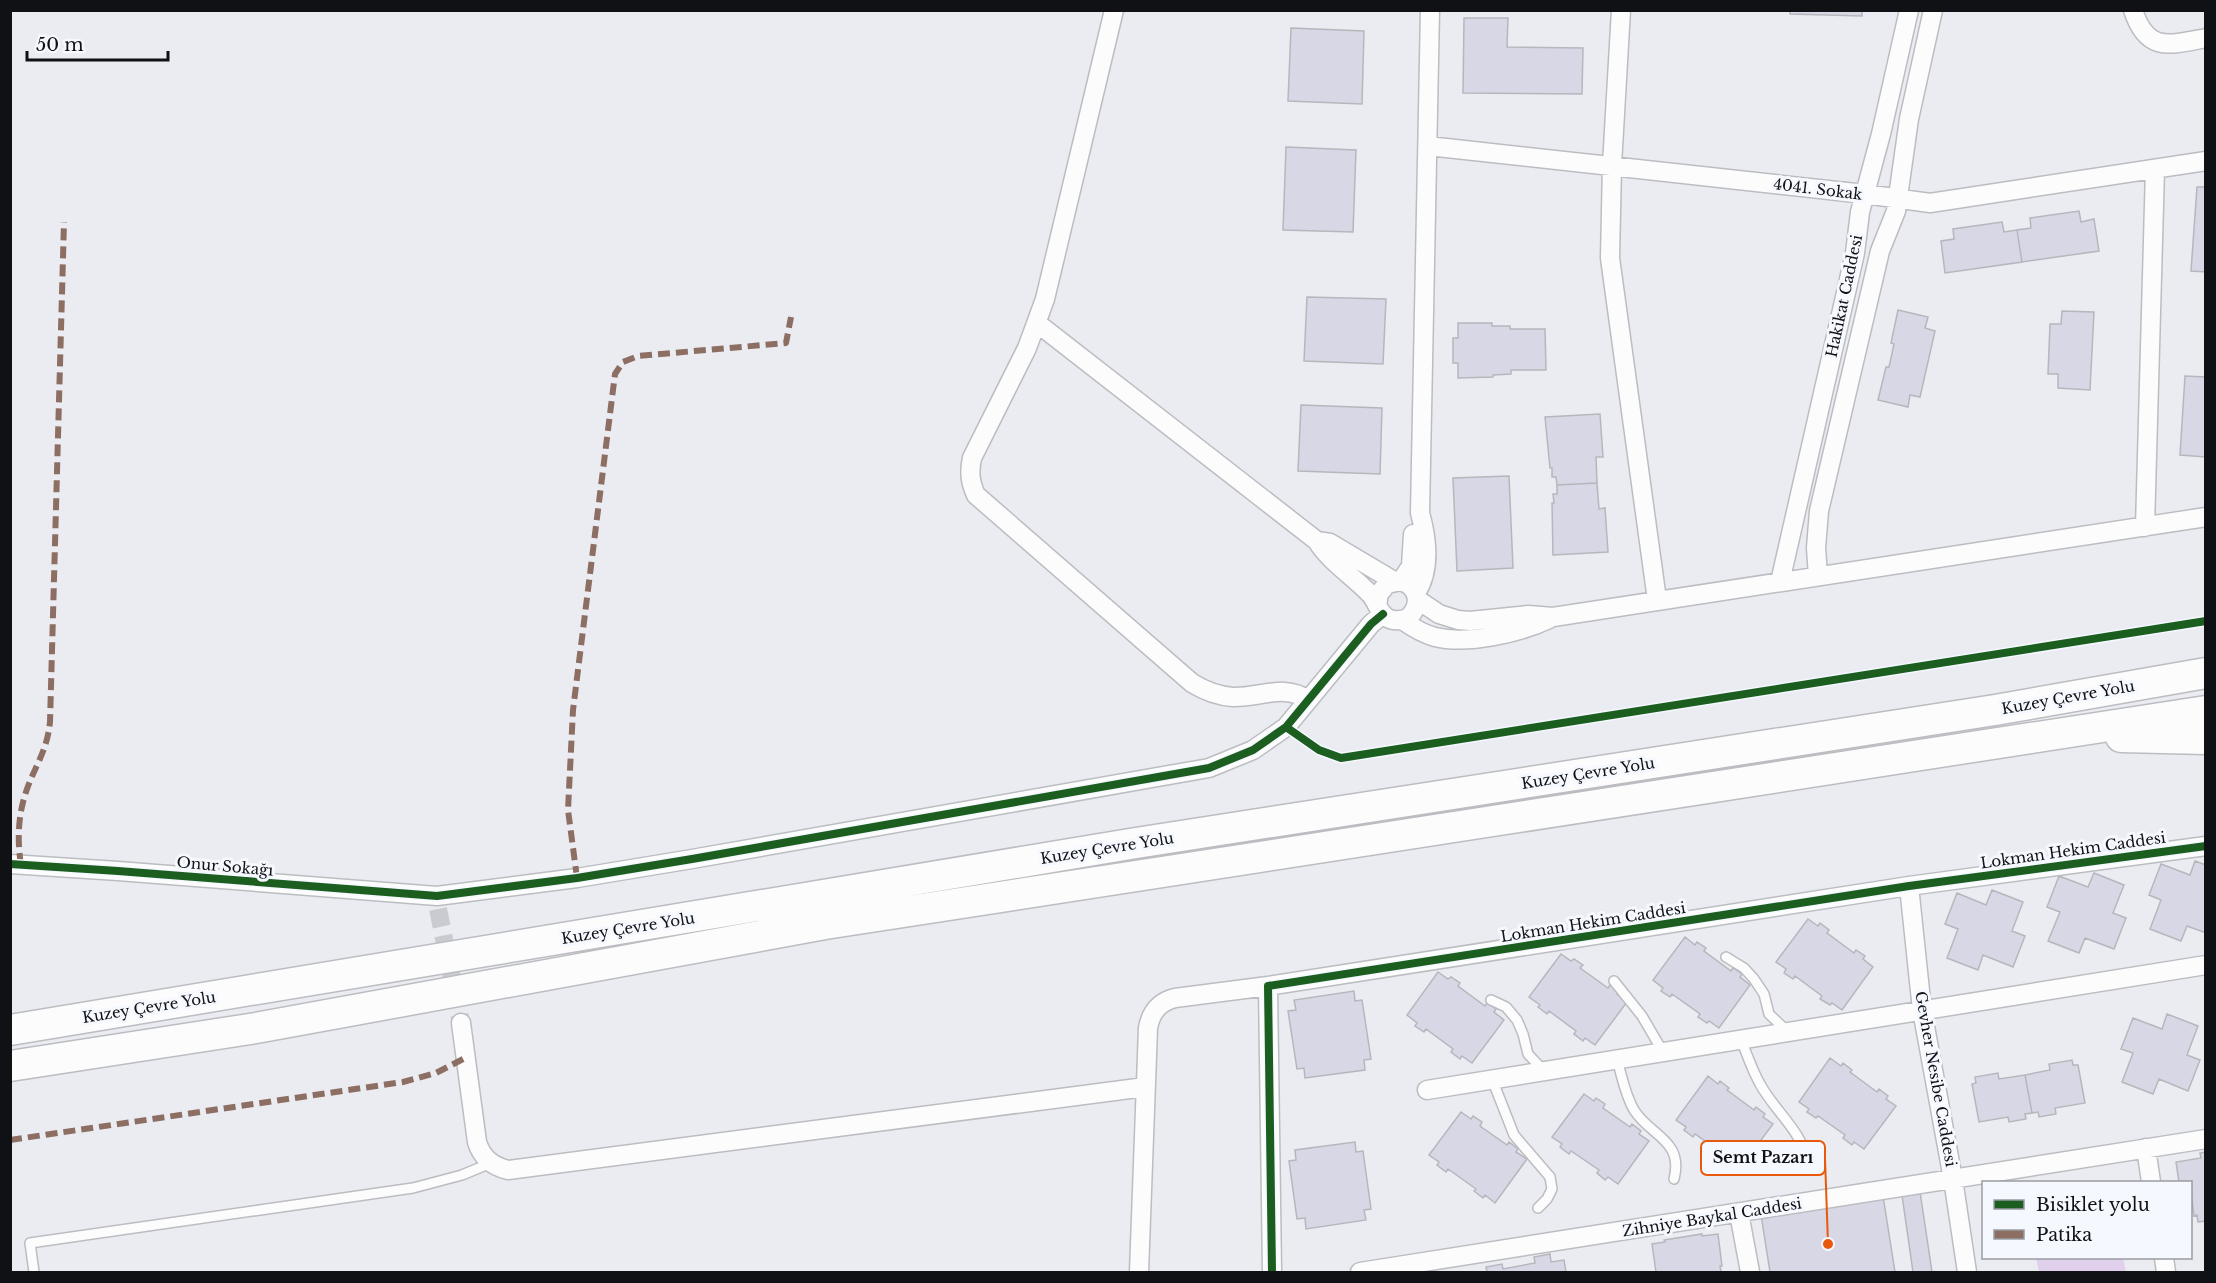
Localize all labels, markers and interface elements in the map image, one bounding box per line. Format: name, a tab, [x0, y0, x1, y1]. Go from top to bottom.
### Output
scale bar	[27, 24, 168, 62]
text: 50 m	[36, 34, 84, 56]
street label: 4041. Sokak	[1772, 174, 1864, 204]
street label: Hakikat Caddesi	[1822, 233, 1866, 359]
street label: Kuzey Çevre Yolu	[2000, 676, 2136, 718]
street label: Kuzey Çevre Yolu	[1520, 753, 1656, 793]
street label: Kuzey Çevre Yolu	[1039, 828, 1175, 868]
street label: Lokman Hekim Caddesi	[1979, 828, 2167, 872]
street label: Onur Sokağı	[176, 852, 274, 880]
street label: Lokman Hekim Caddesi	[1499, 898, 1687, 946]
street label: Kuzey Çevre Yolu	[560, 908, 696, 948]
street label: Kuzey Çevre Yolu	[81, 987, 217, 1027]
street label: Gevher Nesibe Caddesi	[1911, 990, 1961, 1168]
callout: Semt Pazarı	[1701, 1141, 1825, 1175]
text: Semt Pazarı	[1713, 1147, 1813, 1167]
legend	[1982, 1181, 2192, 1259]
street label: Zihniye Baykal Caddesi	[1621, 1193, 1803, 1241]
text: Bisiklet yolu	[2036, 1194, 2150, 1216]
text: Patika	[2036, 1224, 2092, 1246]

